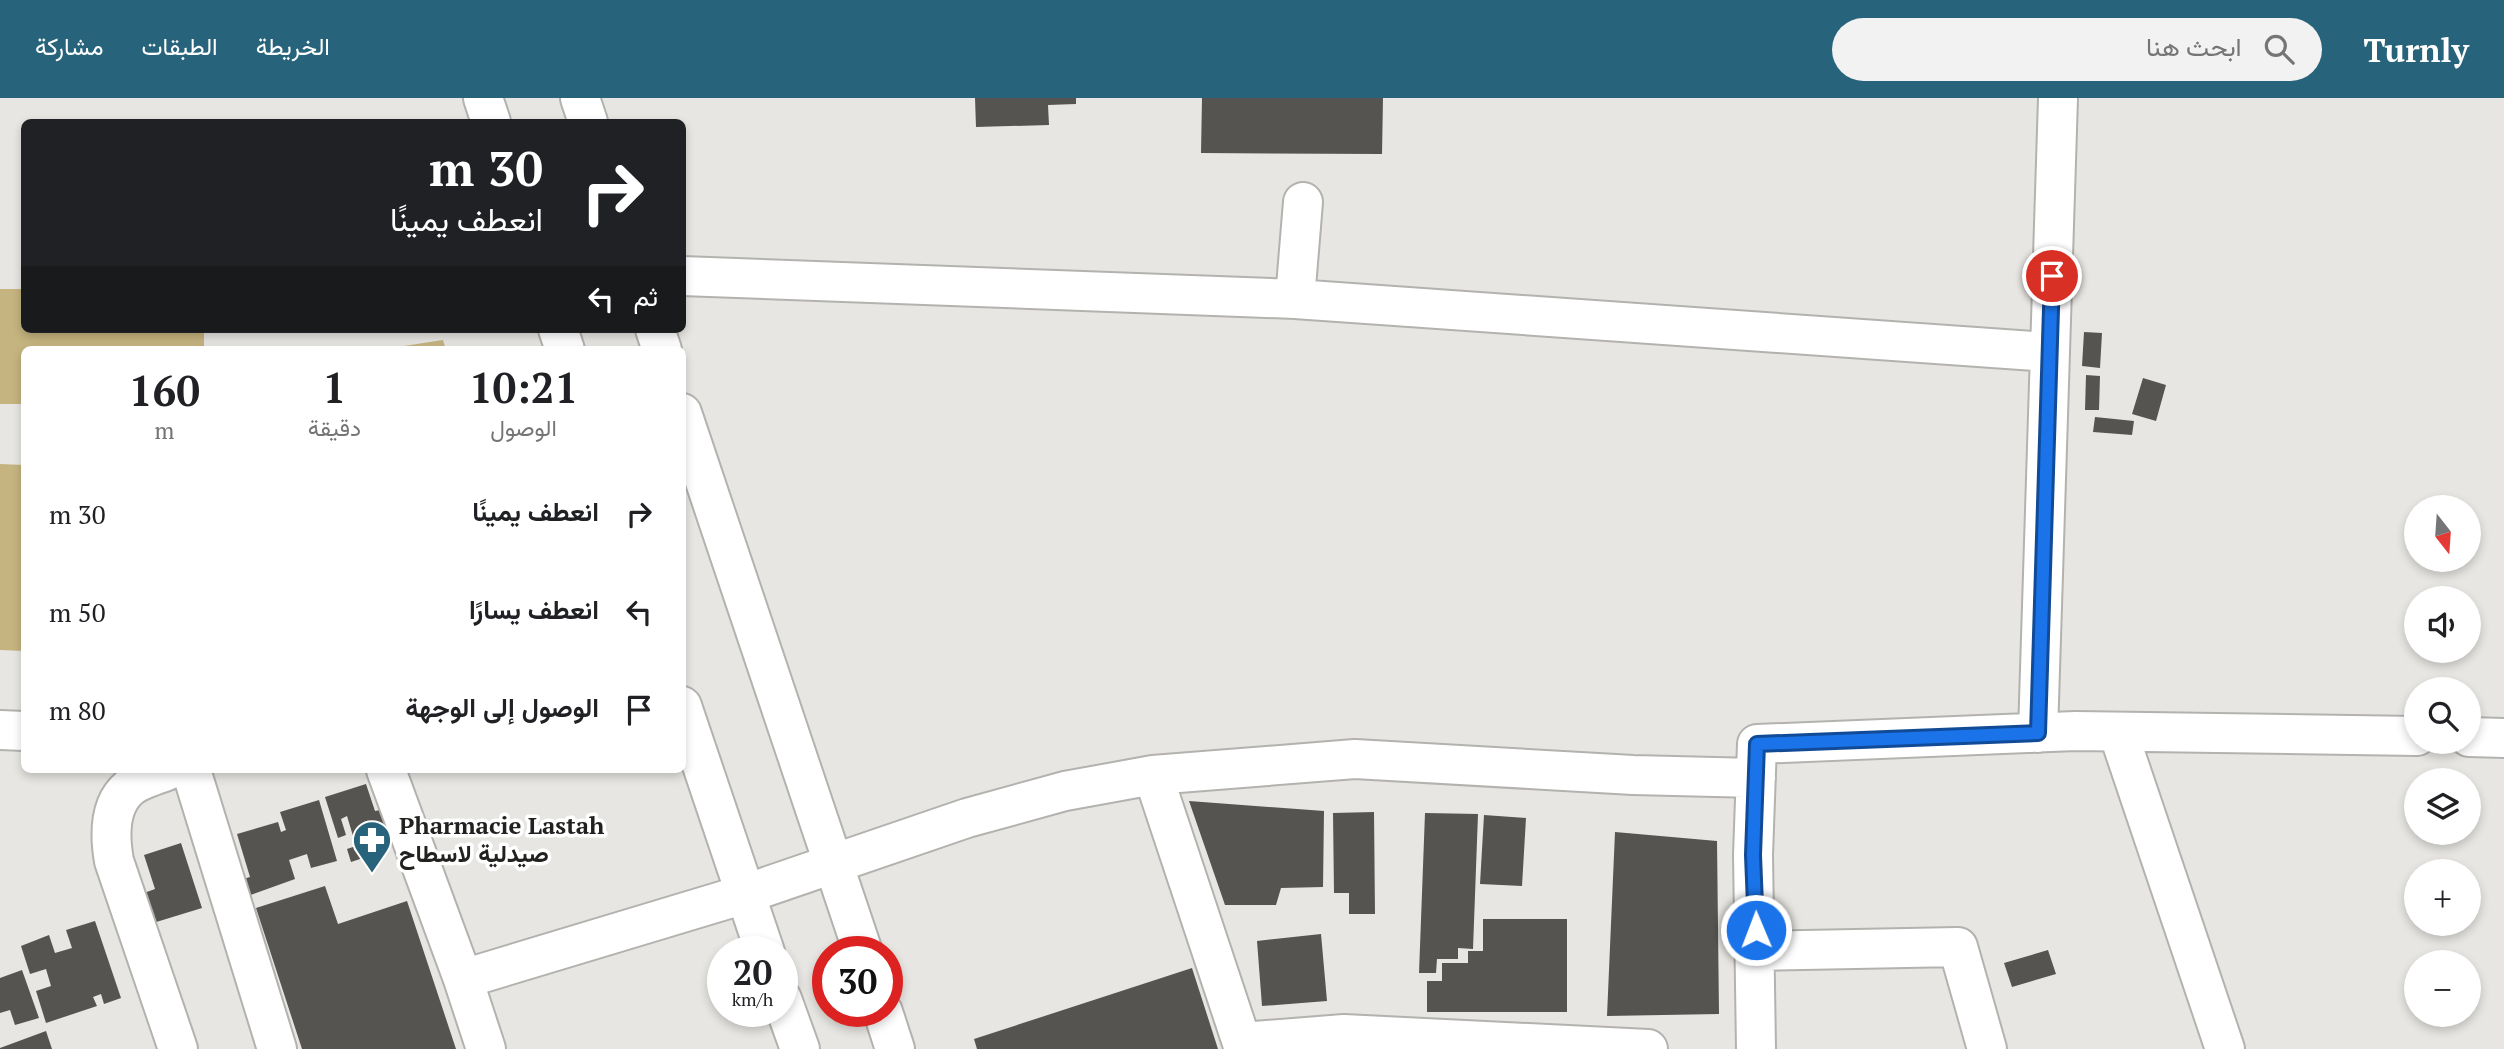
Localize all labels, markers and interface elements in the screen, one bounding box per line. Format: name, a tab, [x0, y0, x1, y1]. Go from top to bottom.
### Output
search box	[1832, 18, 2322, 81]
text: Turnly	[2364, 28, 2469, 71]
text: ابحث هنا	[2146, 29, 2242, 63]
text: مشاركة	[35, 30, 103, 62]
text: الطبقات	[141, 30, 218, 62]
text: الخريطة	[256, 30, 330, 62]
icon: search	[2260, 30, 2298, 68]
text: 30 m	[429, 135, 543, 200]
icon: right	[567, 147, 658, 238]
text: انعطف يمينًا	[390, 198, 543, 240]
pin	[2022, 246, 2082, 306]
icon: arrive	[2033, 257, 2071, 295]
text: ثم	[634, 279, 658, 313]
icon: left	[582, 280, 620, 318]
text: 1	[323, 359, 346, 415]
text: 10:21	[469, 359, 578, 415]
text: 160	[129, 362, 200, 418]
text: دقيقة	[308, 412, 361, 443]
text: الوصول	[490, 412, 557, 443]
text: m	[155, 415, 174, 446]
text: انعطف يمينًا	[472, 494, 599, 528]
icon: right	[620, 495, 658, 533]
north arrow	[2404, 495, 2482, 572]
map controls	[2404, 495, 2481, 1027]
text: 30 m	[49, 497, 106, 531]
button: sound	[2404, 586, 2481, 663]
text: انعطف يسارًا	[469, 592, 599, 626]
icon: left	[620, 593, 658, 631]
text: 50 m	[49, 595, 106, 629]
button: search	[2404, 677, 2481, 754]
text: الوصول إلى الوجهة	[405, 690, 599, 724]
icon: arrive	[620, 691, 658, 729]
text: 80 m	[49, 693, 106, 727]
button: layers	[2404, 768, 2481, 845]
place label: Pharmacie Lastah صيدلية لاسطاح	[399, 809, 605, 870]
pharmacy icon: Pharmacie Lastah صيدلية لاسطاح	[351, 819, 393, 874]
button: +	[2404, 859, 2481, 936]
position arrow	[1719, 893, 1793, 967]
speed limit sign: 30	[812, 936, 903, 1027]
text: 20	[733, 949, 772, 995]
button: −	[2404, 950, 2481, 1027]
text: km/h	[732, 987, 773, 1011]

